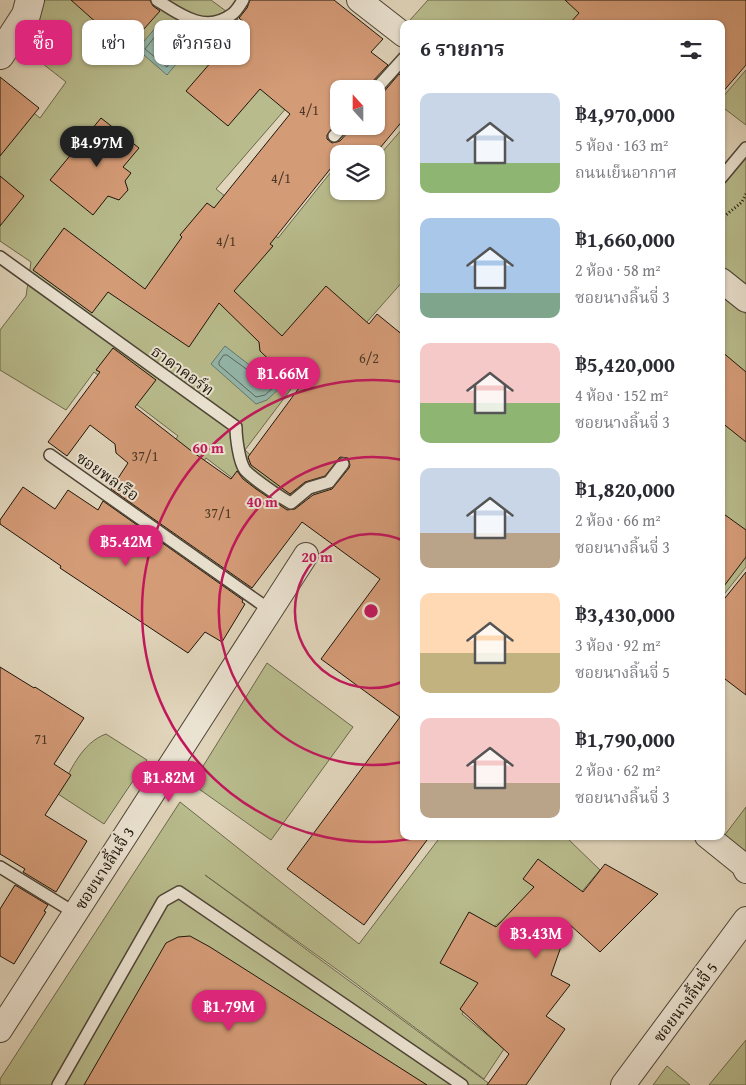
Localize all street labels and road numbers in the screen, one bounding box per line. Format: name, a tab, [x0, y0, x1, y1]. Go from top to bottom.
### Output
street label: ธาดาคอร์ท	[146, 339, 220, 401]
street label: ซอยพลเรือ	[71, 445, 145, 507]
street label: ซอยนางลิ้นจี่ 3	[68, 822, 140, 914]
street label: ซอยนางลิ้นจี่ 5	[647, 957, 723, 1047]

